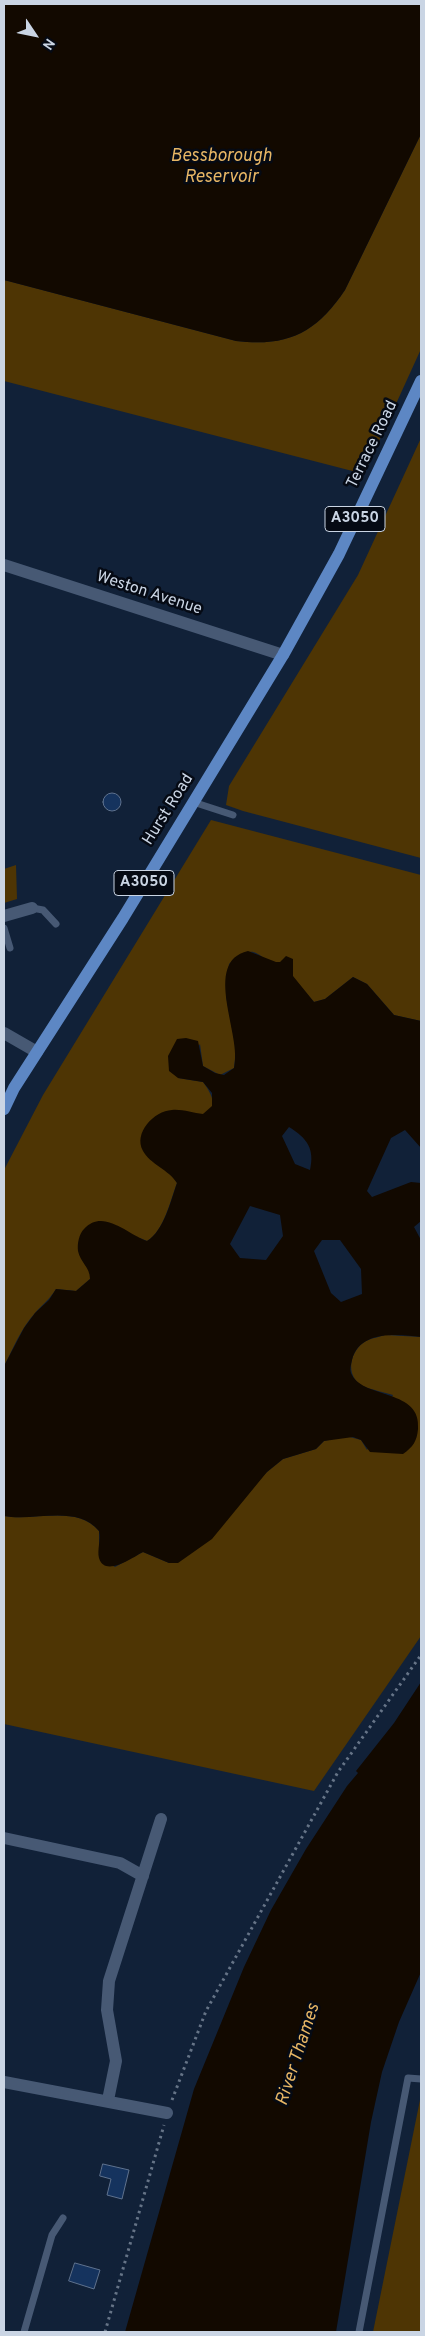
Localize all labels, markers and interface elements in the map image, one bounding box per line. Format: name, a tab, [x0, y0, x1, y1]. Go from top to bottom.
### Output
north arrow	[10, 10, 60, 60]
text: N	[38, 35, 58, 53]
water label: Bessborough Reservoir	[170, 146, 272, 188]
street label: Terrace Road	[344, 398, 402, 492]
road number: A3050	[325, 506, 385, 532]
street label: Weston Avenue	[94, 568, 204, 620]
street label: Hurst Road	[140, 771, 198, 849]
road number: A3050	[114, 870, 174, 896]
water label: River Thames	[272, 2001, 326, 2109]

